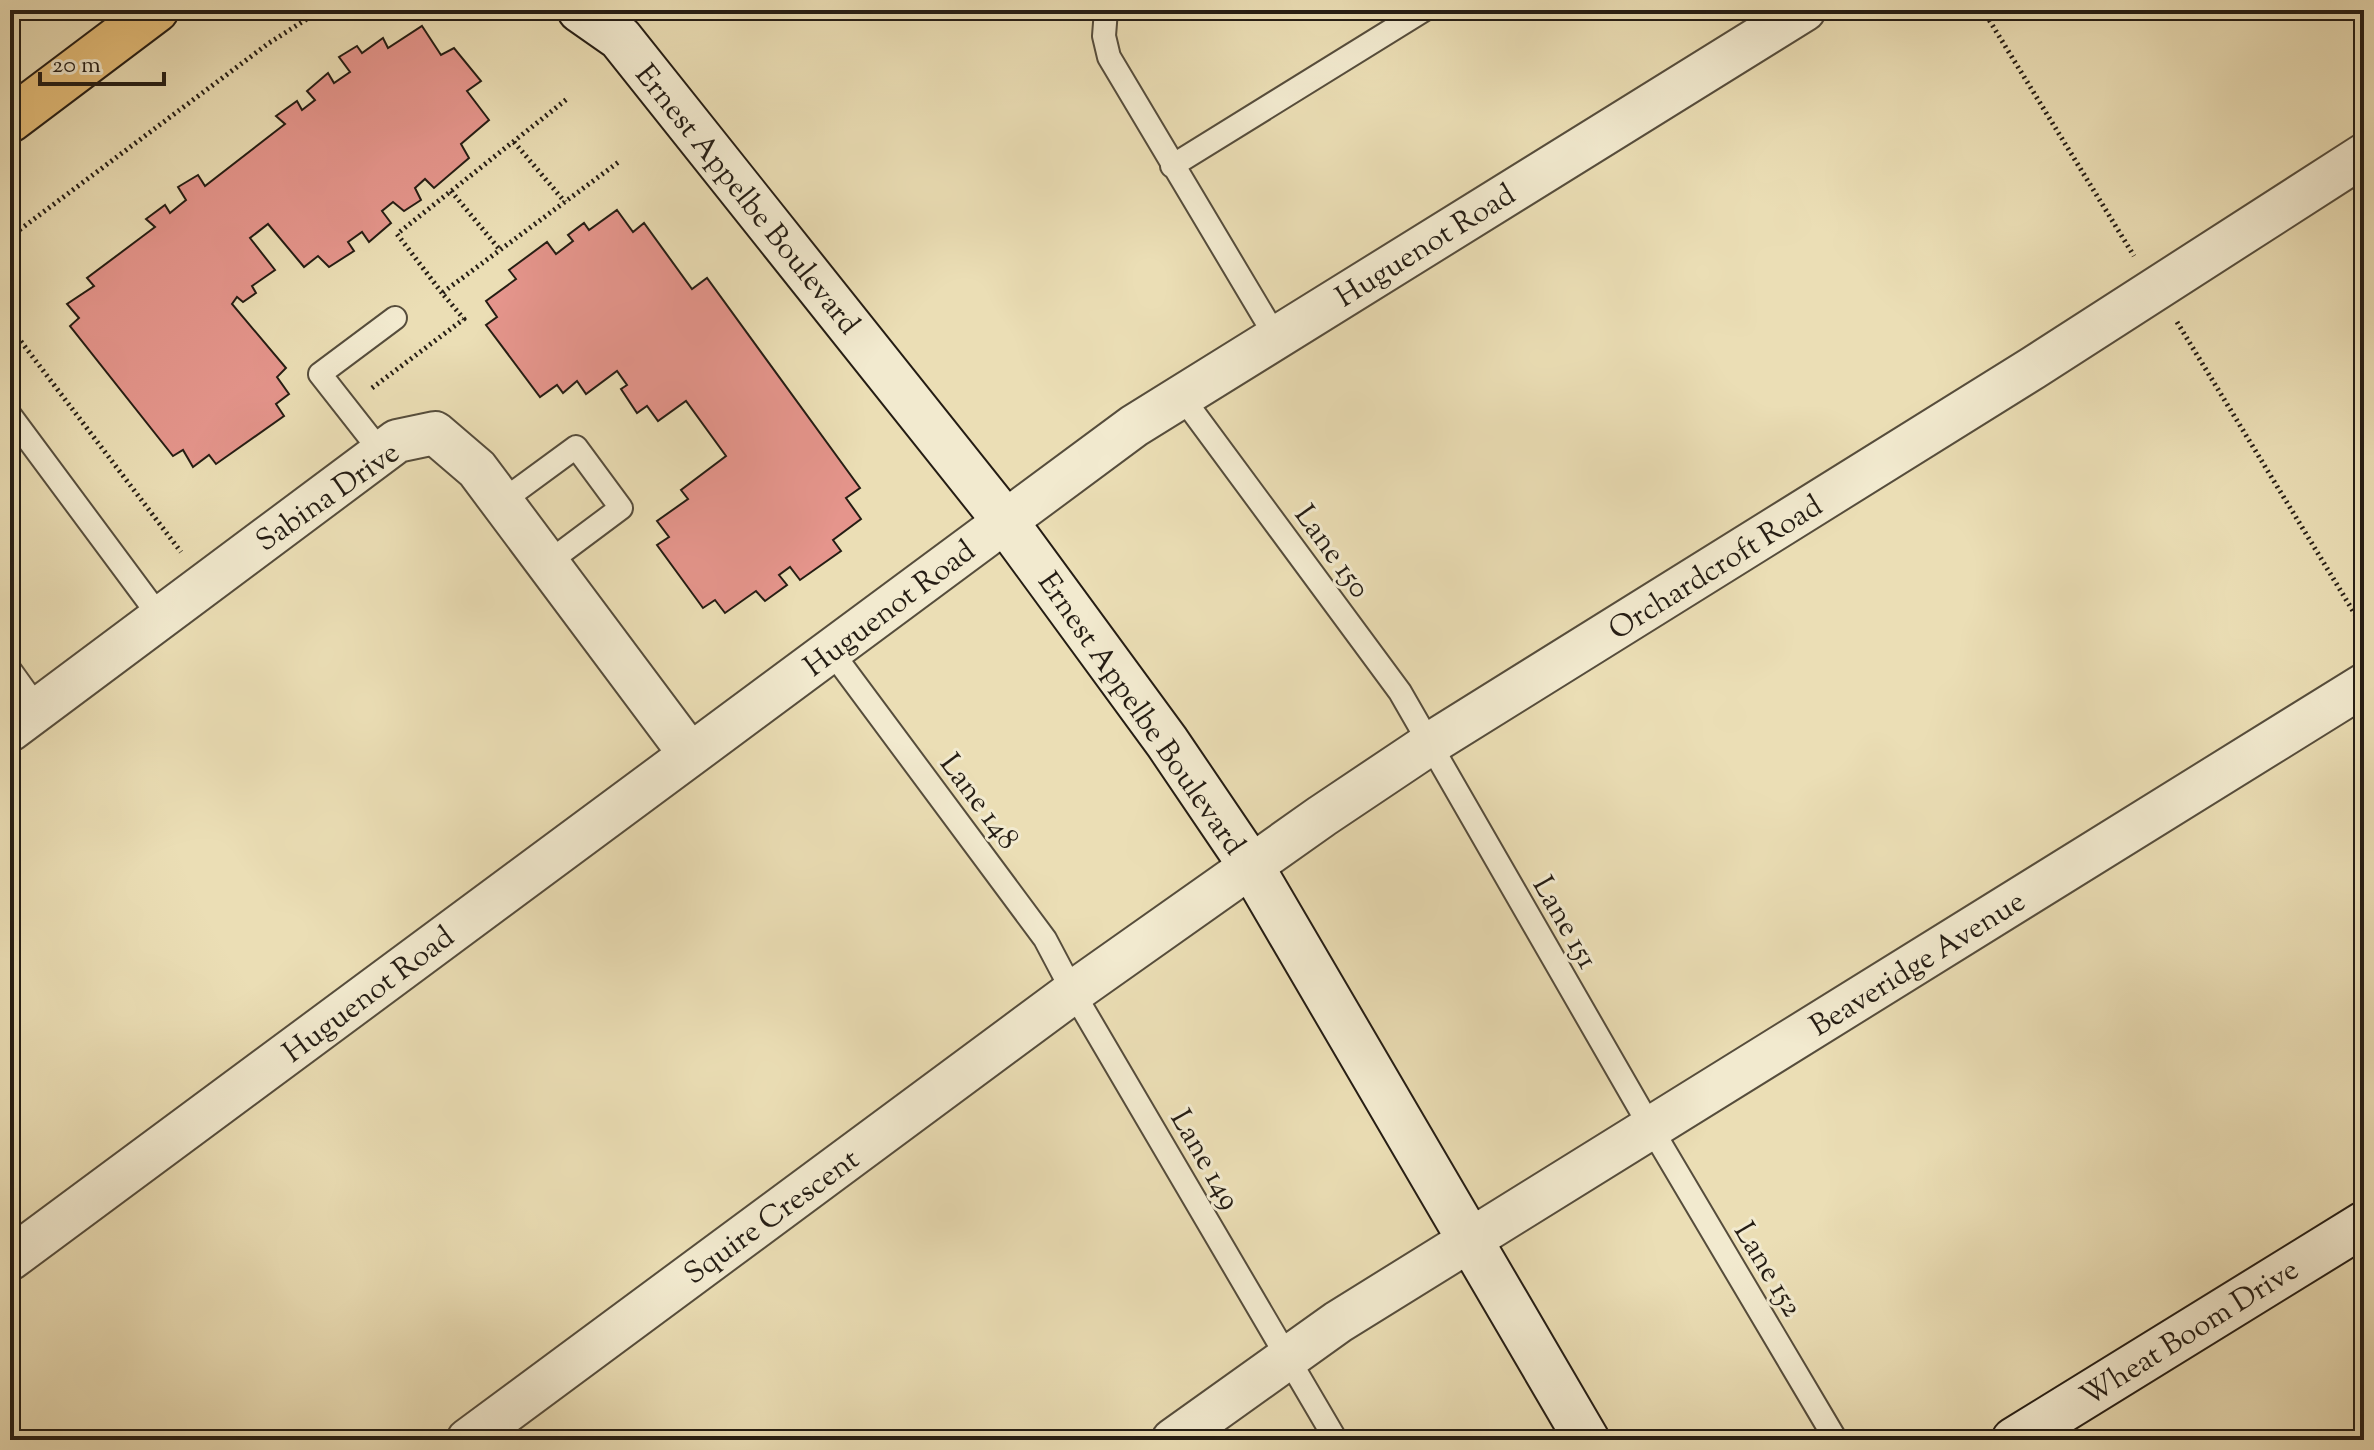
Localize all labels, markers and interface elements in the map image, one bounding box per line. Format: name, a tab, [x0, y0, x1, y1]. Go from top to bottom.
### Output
scale bar	[40, 36, 164, 86]
text: 20 m	[52, 49, 101, 83]
street label: Ernest Appelbe Boulevard	[623, 56, 869, 345]
street label: Huguenot Road	[1328, 175, 1525, 320]
street label: Sabina Drive	[248, 433, 409, 563]
street label: Orchardcroft Road	[1601, 486, 1832, 652]
street label: Lane 150	[1282, 497, 1380, 608]
street label: Huguenot Road	[796, 531, 985, 689]
street label: Ernest Appelbe Boulevard	[1026, 564, 1254, 865]
street label: Lane 148	[928, 746, 1028, 859]
street label: Lane 151	[1520, 869, 1608, 977]
street label: Beaveridge Avenue	[1802, 882, 2034, 1049]
street label: Huguenot Road	[275, 917, 464, 1075]
street label: Lane 149	[1158, 1102, 1250, 1218]
street label: Squire Crescent	[676, 1140, 869, 1296]
street label: Lane 152	[1722, 1215, 1812, 1326]
street label: Wheat Boom Drive	[2073, 1250, 2308, 1419]

